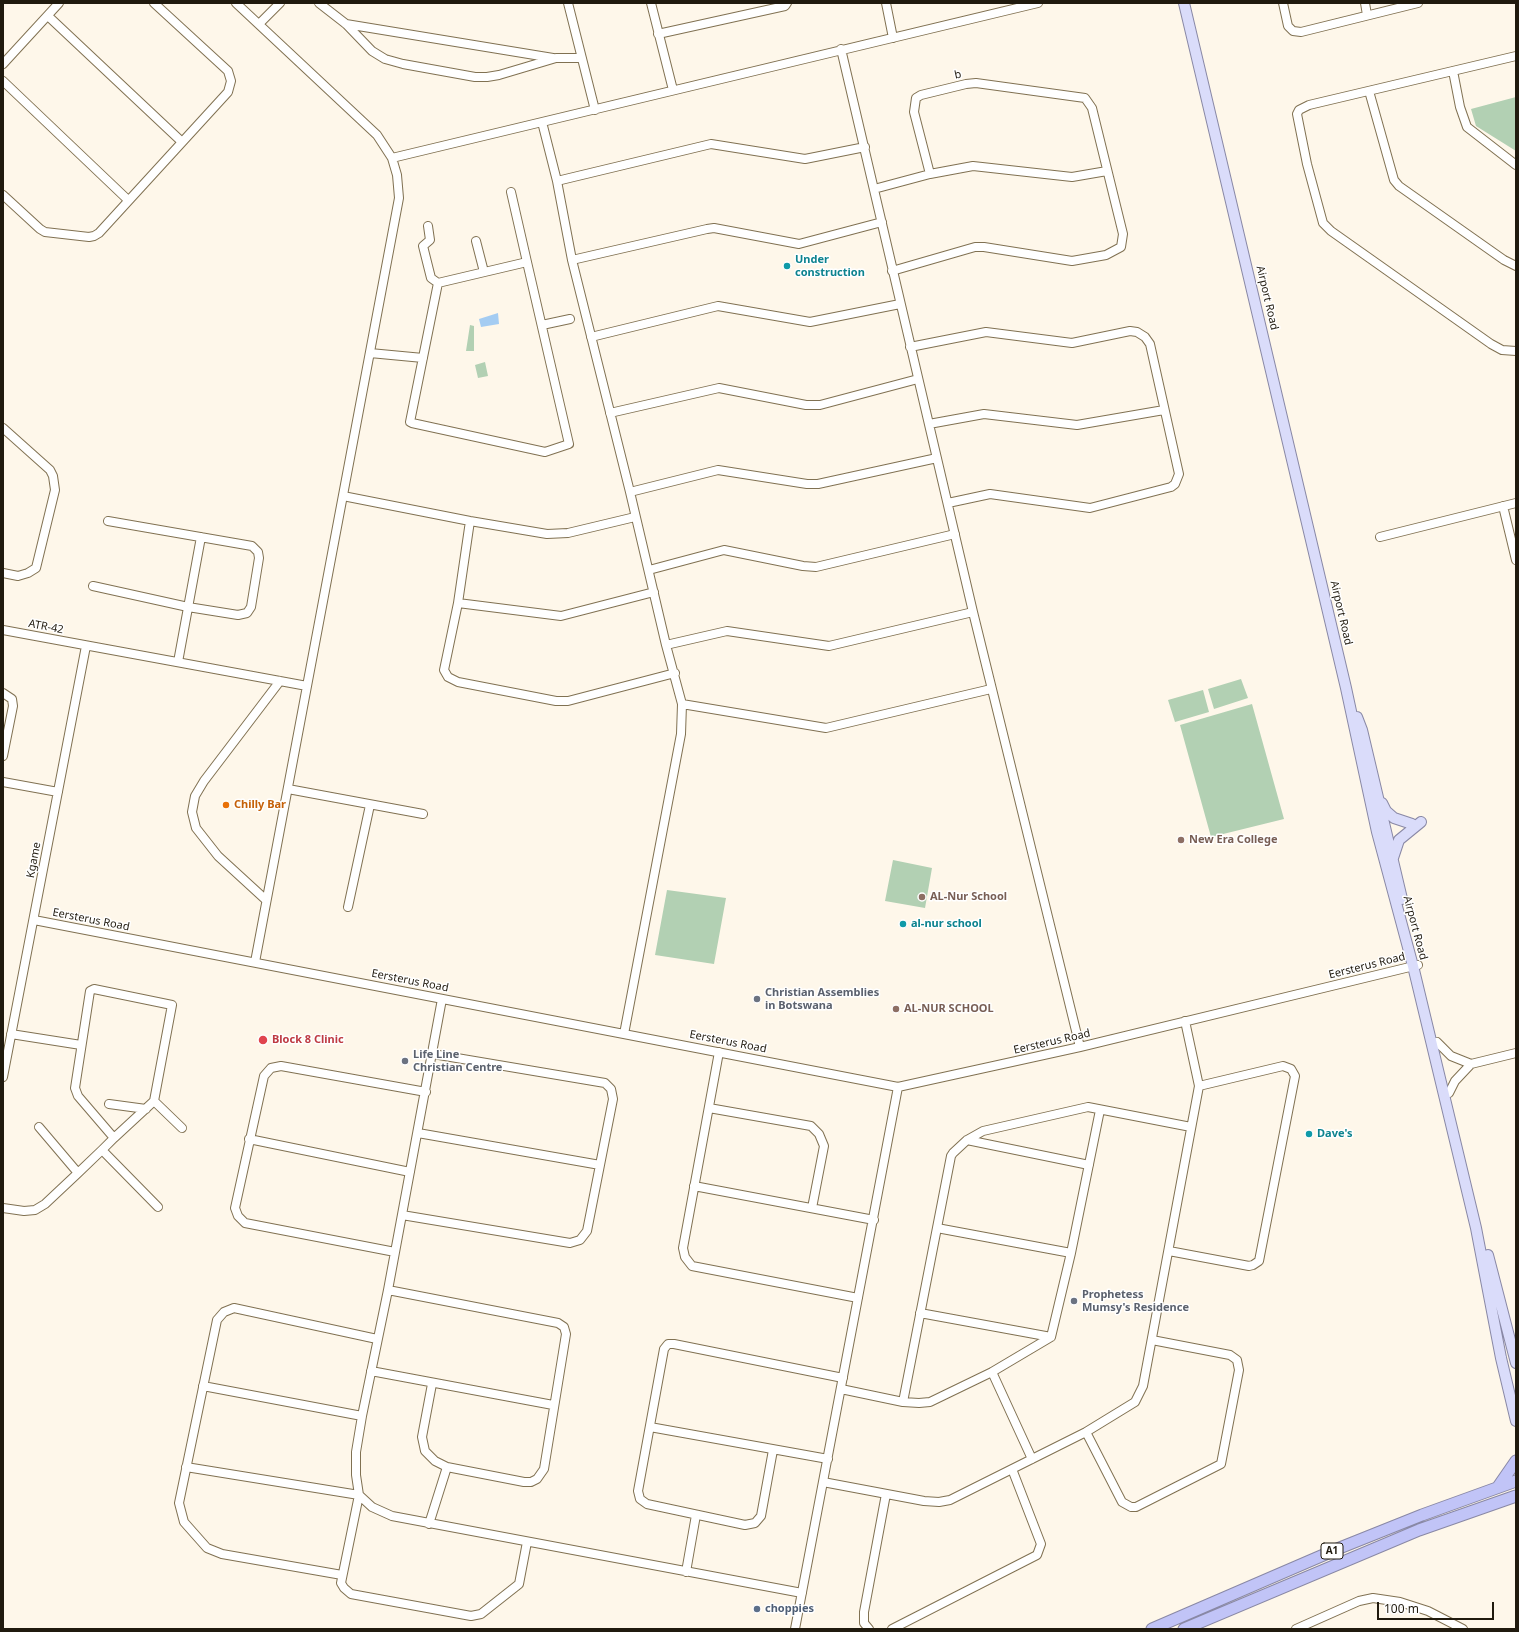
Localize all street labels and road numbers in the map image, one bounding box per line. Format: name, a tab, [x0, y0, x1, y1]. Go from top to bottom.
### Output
street label: b	[953, 68, 963, 82]
street label: Airport Road	[1253, 265, 1281, 331]
street label: Airport Road	[1327, 580, 1355, 646]
street label: ATR-42	[27, 617, 65, 637]
street label: Kgame	[24, 841, 44, 879]
street label: Airport Road	[1400, 895, 1430, 961]
street label: Eersterus Road	[51, 906, 131, 934]
street label: Eersterus Road	[1327, 950, 1407, 982]
street label: Eersterus Road	[370, 967, 450, 995]
street label: Eersterus Road	[1012, 1027, 1092, 1057]
street label: Eersterus Road	[688, 1028, 768, 1056]
road number: A1	[1321, 1543, 1343, 1559]

